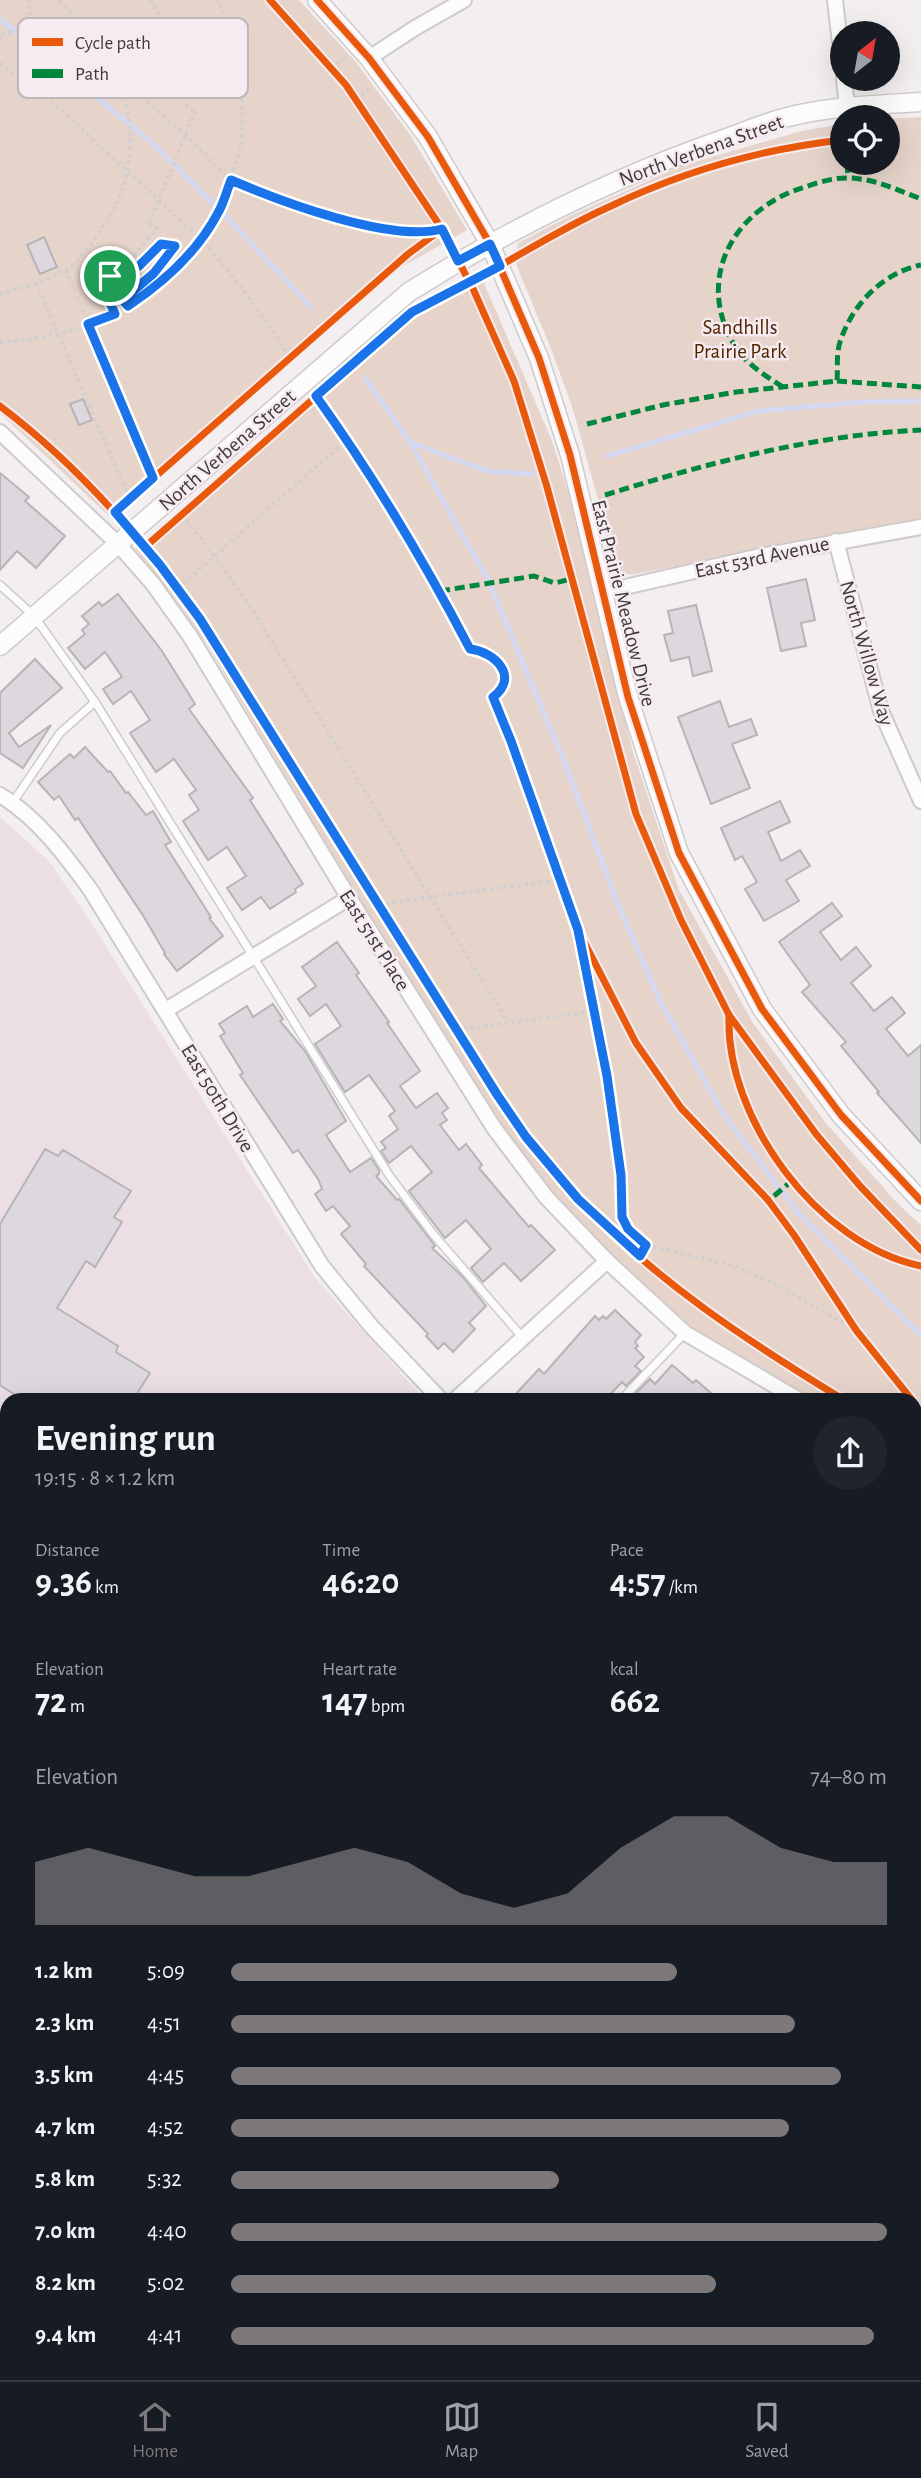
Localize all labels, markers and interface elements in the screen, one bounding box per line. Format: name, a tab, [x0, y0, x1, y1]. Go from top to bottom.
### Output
legend	[18, 18, 248, 98]
north arrow	[830, 21, 900, 91]
map controls	[830, 21, 900, 175]
text: Cycle path	[75, 34, 151, 53]
text: Path	[75, 65, 109, 84]
button: locate	[830, 105, 900, 175]
street label: North Verbena Street	[616, 111, 786, 190]
pin	[80, 246, 140, 306]
icon: arrive	[91, 257, 129, 295]
park label: Sandhills Prairie Park	[693, 317, 787, 362]
street label: North Verbena Street	[155, 385, 300, 515]
street label: East Prairie Meadow Drive	[588, 498, 659, 709]
street label: East 53rd Avenue	[693, 533, 831, 582]
street label: North Willow Way	[836, 578, 897, 728]
street label: East 51st Place	[335, 886, 414, 995]
street label: East 50th Drive	[177, 1041, 258, 1156]
button: share	[813, 1416, 887, 1490]
text: Evening run	[35, 1420, 216, 1458]
text: 19:15 · 8 × 1.2 km	[35, 1467, 175, 1490]
text: Distance	[35, 1541, 99, 1560]
text: Time	[322, 1541, 360, 1560]
text: Pace	[610, 1541, 644, 1560]
text: 9.36	[35, 1565, 92, 1600]
text: 46:20	[322, 1565, 400, 1600]
text: 4:57	[610, 1565, 666, 1600]
text: km	[92, 1578, 119, 1597]
text: /km	[666, 1578, 698, 1597]
text: Elevation	[35, 1660, 104, 1679]
text: Heart rate	[322, 1660, 397, 1679]
text: kcal	[610, 1660, 639, 1679]
text: 72	[35, 1684, 67, 1719]
text: 147	[322, 1684, 368, 1719]
text: 662	[610, 1684, 660, 1719]
text: m	[67, 1697, 85, 1716]
text: bpm	[368, 1697, 405, 1716]
text: Elevation	[35, 1766, 118, 1789]
text: 74–80 m	[810, 1766, 887, 1789]
text: 1.2 km	[35, 1960, 93, 1983]
text: 5:09	[147, 1960, 185, 1983]
text: 2.3 km	[35, 2012, 94, 2035]
text: 4:51	[147, 2012, 181, 2035]
text: 3.5 km	[35, 2064, 94, 2087]
text: 4:45	[147, 2064, 184, 2087]
text: 4.7 km	[35, 2116, 95, 2139]
text: 4:52	[147, 2116, 183, 2139]
text: 5.8 km	[35, 2168, 95, 2191]
text: 5:32	[147, 2168, 182, 2191]
text: 7.0 km	[35, 2220, 96, 2243]
text: 4:40	[147, 2220, 187, 2243]
text: 8.2 km	[35, 2272, 96, 2295]
text: 5:02	[147, 2272, 185, 2295]
text: 9.4 km	[35, 2324, 96, 2347]
text: 4:41	[147, 2324, 182, 2347]
tab: Home	[132, 2398, 178, 2463]
tab: Map	[443, 2398, 481, 2463]
tab: Saved	[745, 2398, 789, 2463]

